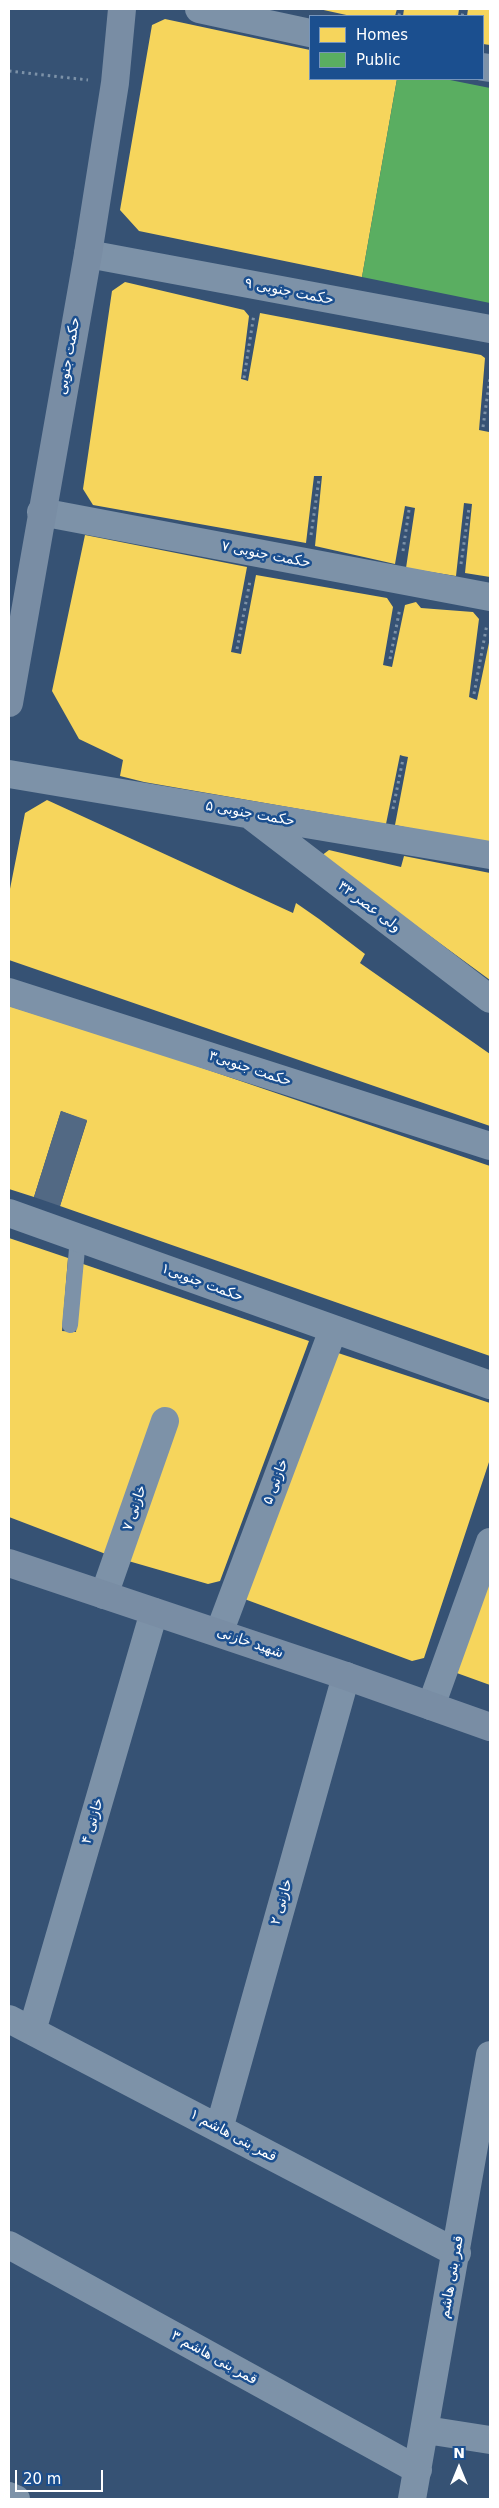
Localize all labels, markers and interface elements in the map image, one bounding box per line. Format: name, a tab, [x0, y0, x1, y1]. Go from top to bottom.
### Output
legend	[309, 15, 484, 80]
text: Homes	[356, 26, 408, 44]
text: Public	[356, 51, 400, 69]
street label: حکمت جنوبی ۹	[243, 275, 335, 309]
street label: حکمت جنوبی	[54, 316, 84, 396]
street label: حکمت جنوبی ۷	[220, 538, 312, 572]
street label: حکمت جنوبی ۵	[204, 798, 296, 830]
street label: ولی عصر ۳۳	[334, 878, 404, 936]
street label: حکمت جنوبی۳	[207, 1048, 293, 1090]
street label: حکمت جنوبی۱	[159, 1260, 245, 1306]
street label: خازنی ۵	[260, 1457, 292, 1507]
street label: خازنی ۷	[119, 1483, 151, 1533]
street label: شهید خازنی	[214, 1624, 286, 1662]
street label: خازنی ۴	[78, 1796, 108, 1846]
street label: خازنی ۲	[267, 1877, 297, 1927]
street label: قمر بنی هاشم ۱	[187, 2106, 279, 2166]
street label: قمر بنی هاشم	[436, 2234, 468, 2320]
street label: قمر بنی هاشم ۳	[168, 2327, 260, 2389]
north arrow	[434, 2443, 484, 2493]
text: N	[453, 2445, 465, 2461]
scale bar	[18, 2460, 105, 2492]
text: 20 m	[23, 2470, 61, 2488]

